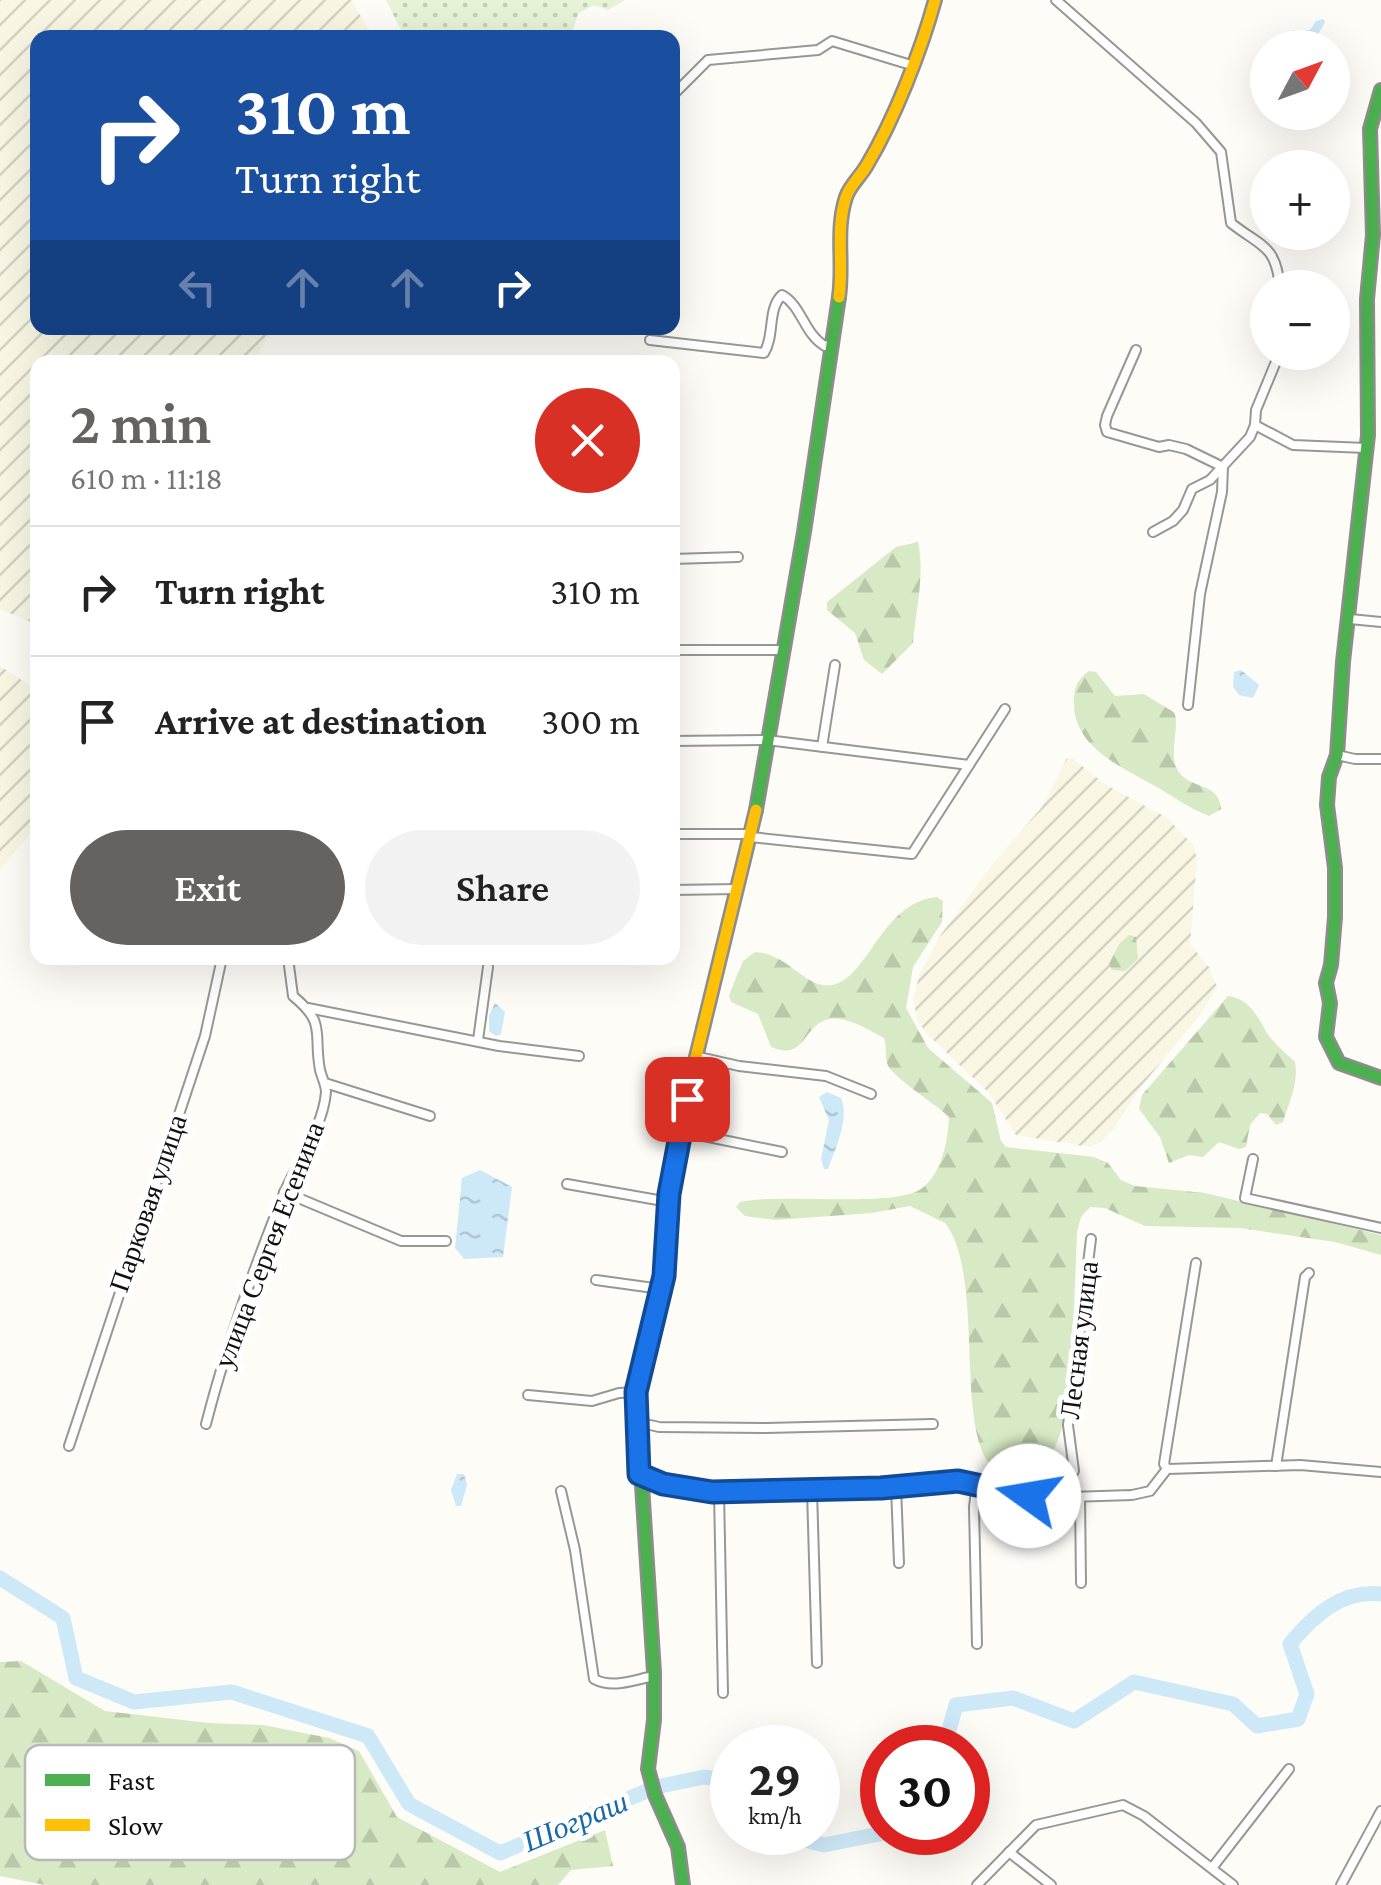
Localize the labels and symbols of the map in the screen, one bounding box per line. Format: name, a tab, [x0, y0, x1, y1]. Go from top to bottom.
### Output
north arrow	[1250, 30, 1350, 130]
pin	[645, 1057, 730, 1142]
street label: Парковая улица	[103, 1110, 193, 1296]
street label: улица Сергея Есенина	[208, 1117, 330, 1372]
street label: Лесная улица	[1054, 1259, 1104, 1421]
position arrow	[977, 1444, 1081, 1548]
speed limit sign: 30	[860, 1725, 990, 1855]
legend	[25, 1745, 355, 1860]
text: Fast	[108, 1765, 155, 1796]
water label: Шограш	[517, 1784, 632, 1858]
text: Slow	[108, 1810, 163, 1841]

